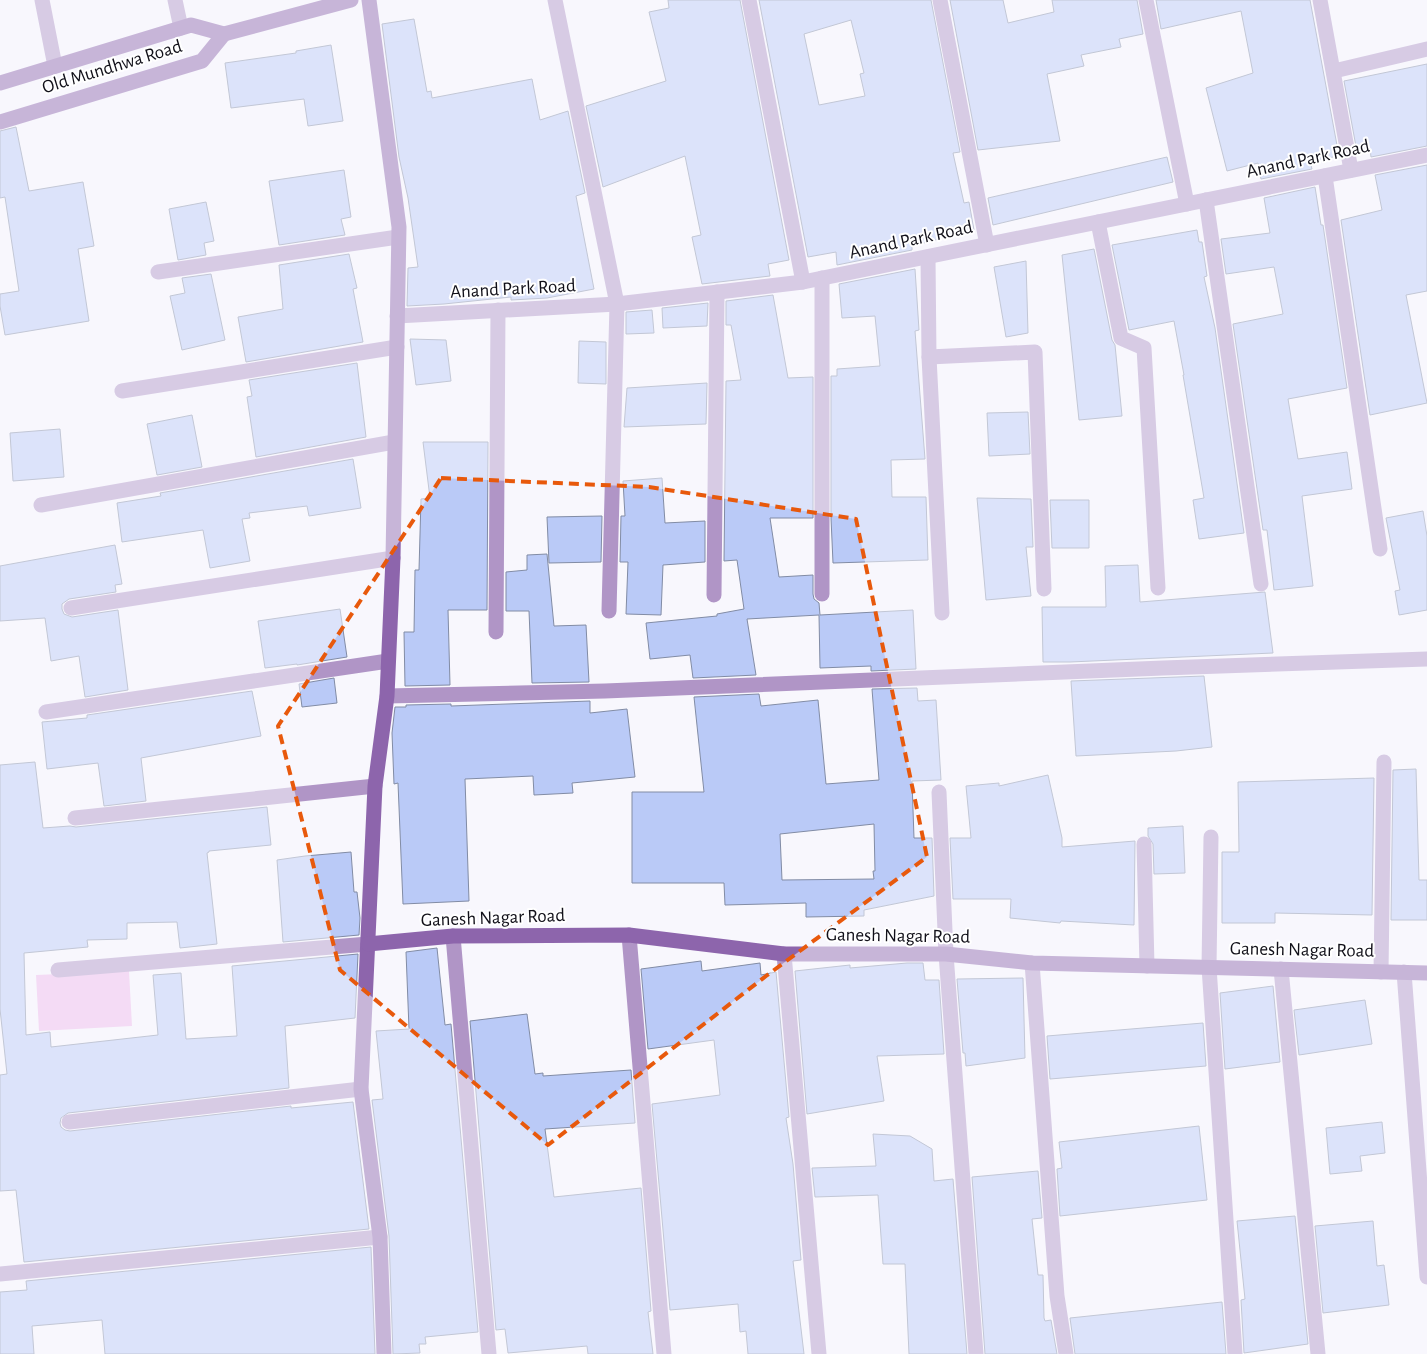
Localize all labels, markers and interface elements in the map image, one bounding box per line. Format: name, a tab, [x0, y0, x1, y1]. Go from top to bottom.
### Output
street label: Old Mundhwa Road	[40, 37, 184, 97]
street label: Anand Park Road	[1245, 137, 1372, 181]
street label: Anand Park Road	[848, 218, 975, 262]
street label: Anand Park Road	[450, 276, 576, 302]
street label: Ganesh Nagar Road	[420, 906, 566, 930]
street label: Ganesh Nagar Road	[826, 925, 971, 947]
street label: Ganesh Nagar Road	[1230, 939, 1375, 961]

